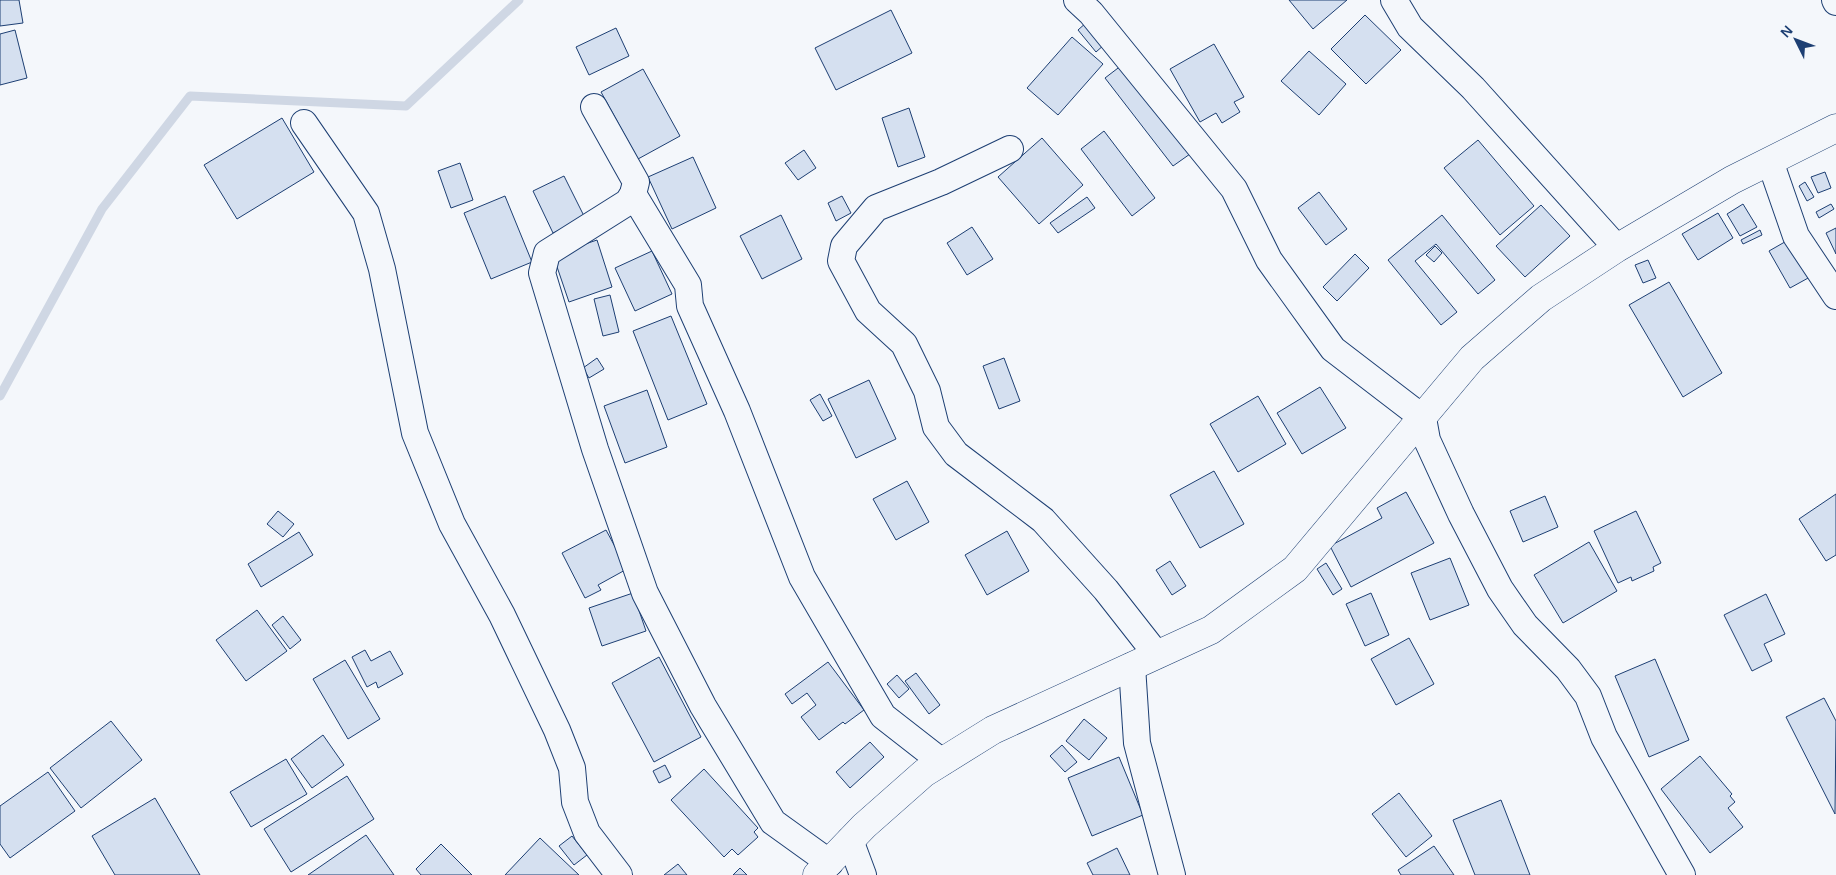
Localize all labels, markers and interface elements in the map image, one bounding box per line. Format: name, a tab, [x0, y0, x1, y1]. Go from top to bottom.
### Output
north arrow	[1771, 15, 1821, 65]
text: N	[1777, 22, 1796, 40]

